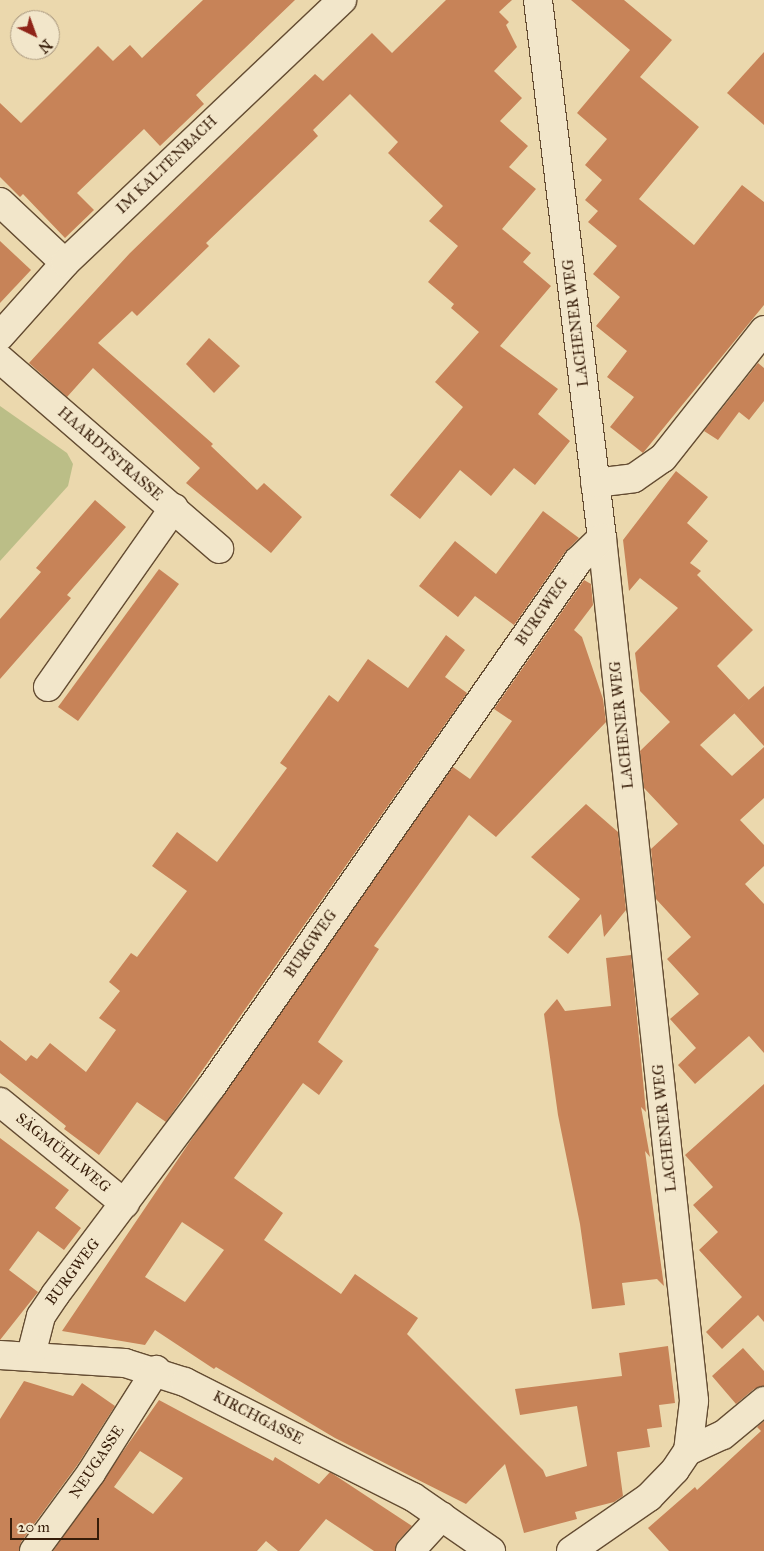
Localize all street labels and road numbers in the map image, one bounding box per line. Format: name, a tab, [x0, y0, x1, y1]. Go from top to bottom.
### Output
street label: IM KALTENBACH	[113, 112, 221, 218]
street label: LACHENER WEG	[559, 258, 593, 388]
street label: HAARDTSTRASSE	[54, 403, 166, 505]
street label: BURGWEG	[512, 575, 572, 649]
street label: LACHENER WEG	[606, 660, 638, 790]
street label: BURGWEG	[281, 907, 341, 981]
street label: LACHENER WEG	[649, 1063, 681, 1193]
street label: SÄGMÜHLWEG	[12, 1109, 114, 1197]
street label: BURGWEG	[42, 1235, 104, 1309]
street label: KIRCHGASSE	[210, 1387, 306, 1449]
street label: NEUGASSE	[66, 1422, 128, 1502]

